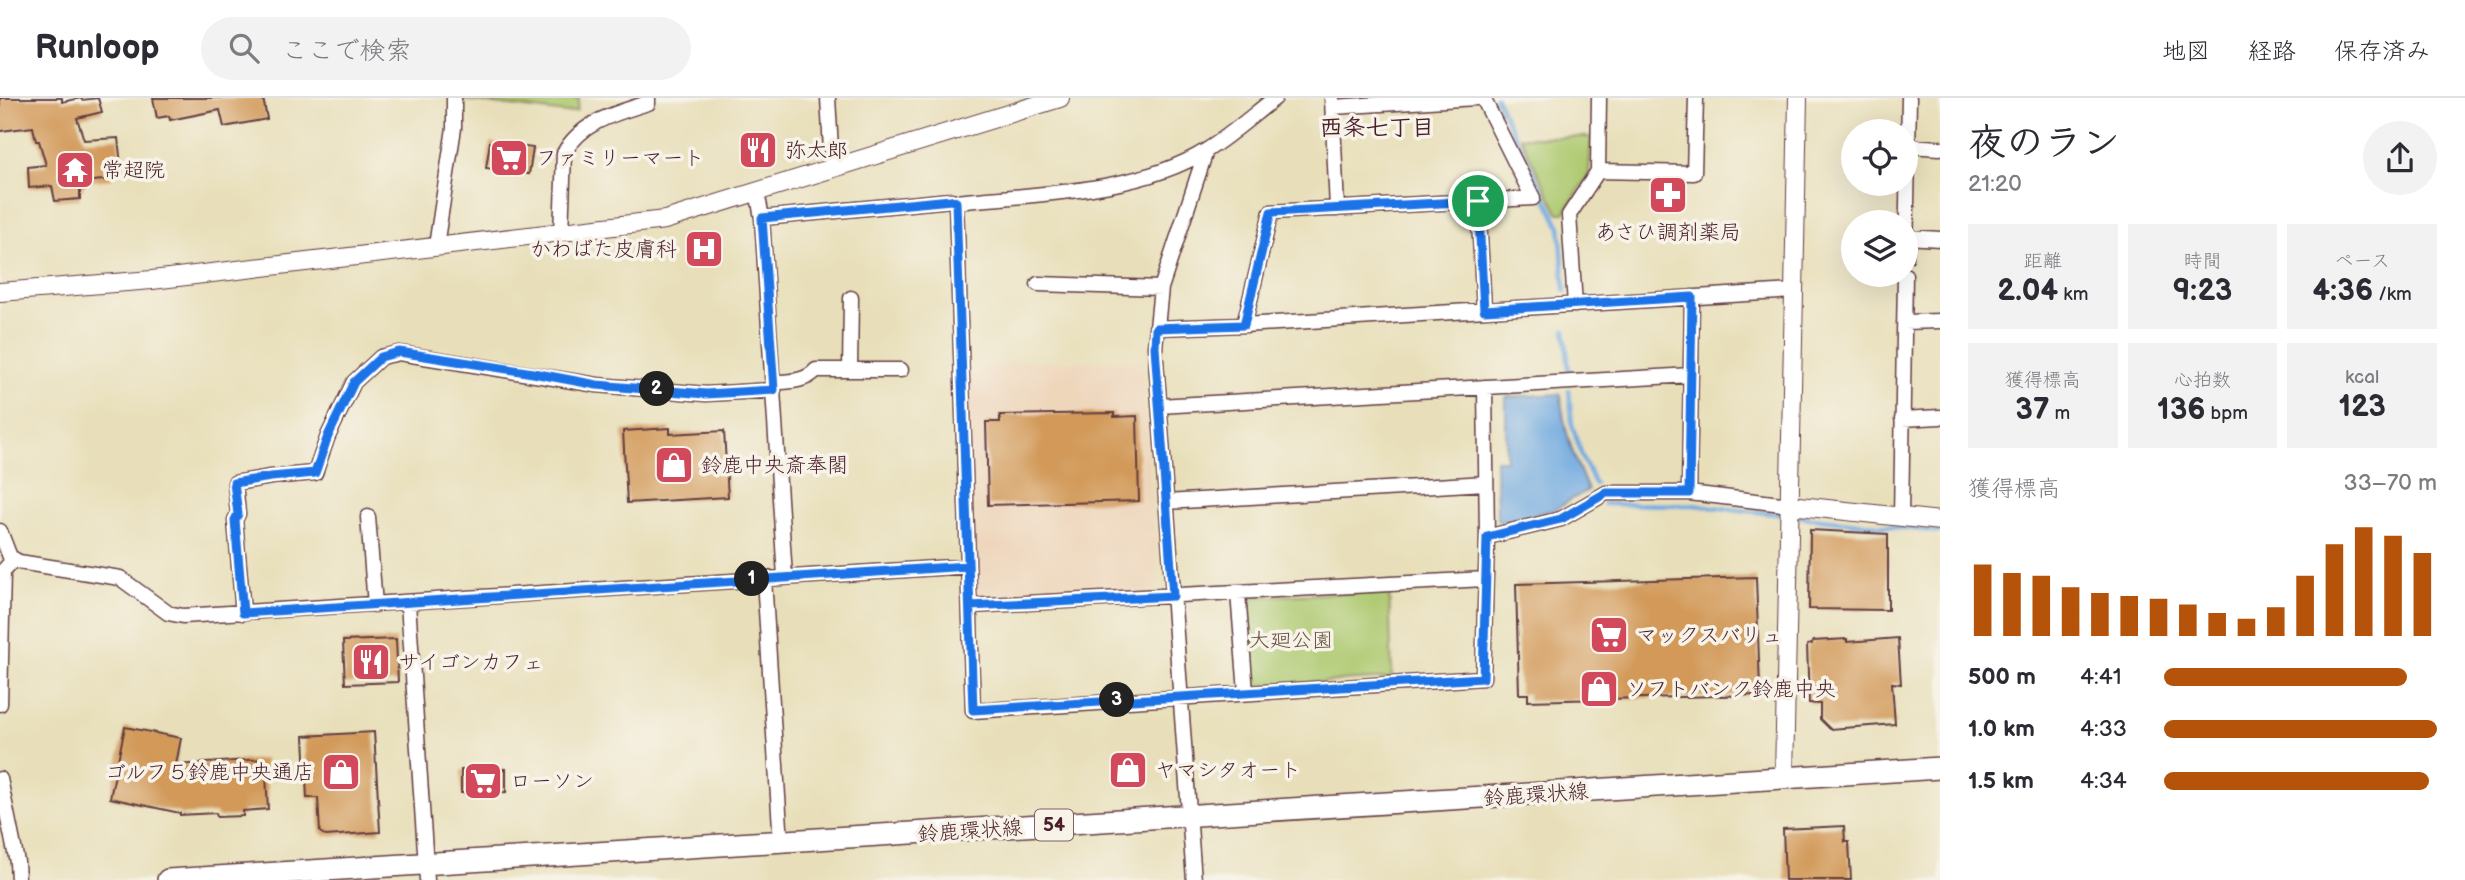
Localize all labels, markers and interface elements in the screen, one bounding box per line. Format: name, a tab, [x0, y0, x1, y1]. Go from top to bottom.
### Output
search box	[201, 17, 691, 80]
text: Runloop	[35, 28, 159, 68]
icon: search	[225, 29, 263, 67]
text: ここで検索	[281, 36, 411, 67]
text: 地図	[2162, 37, 2210, 66]
text: 経路	[2248, 37, 2296, 66]
text: 保存済み	[2334, 37, 2430, 66]
district label: 西条七丁目	[1320, 114, 1435, 142]
map controls	[1841, 119, 1918, 287]
button: locate	[1841, 119, 1918, 196]
text: 夜のラン	[1968, 121, 2120, 166]
button: share	[2363, 121, 2437, 195]
restaurant icon: 弥太郎	[737, 129, 779, 171]
supermarket icon: ファミリーマート	[488, 137, 530, 179]
place label: 弥太郎	[785, 138, 848, 163]
place label: ファミリーマート	[536, 146, 704, 171]
temple icon: 常超院	[54, 149, 96, 191]
place label: 常超院	[102, 158, 165, 183]
text: 21:20	[1968, 170, 2022, 198]
pin	[1448, 171, 1508, 231]
pharmacy icon: あさひ調剤薬局	[1647, 174, 1689, 216]
icon: arrive	[1459, 182, 1497, 220]
button: layers	[1841, 210, 1918, 287]
place label: あさひ調剤薬局	[1595, 220, 1741, 245]
hospital icon: かわばた皮膚科	[683, 228, 725, 270]
place label: かわばた皮膚科	[530, 237, 677, 262]
text: 距離	[2024, 250, 2062, 273]
text: 時間	[2183, 250, 2222, 273]
text: ペース	[2334, 250, 2390, 273]
text: 2.04	[1997, 273, 2058, 309]
text: 9:23	[2173, 273, 2232, 309]
text: 4:36	[2313, 273, 2373, 309]
text: km	[2058, 283, 2088, 306]
text: /km	[2373, 283, 2412, 306]
text: kcal	[2345, 366, 2379, 389]
text: 獲得標高	[2005, 369, 2081, 392]
text: 心拍数	[2174, 369, 2231, 392]
pin: 2	[640, 372, 674, 406]
text: 2	[651, 377, 662, 400]
text: 123	[2338, 389, 2386, 425]
text: 37	[2015, 392, 2049, 428]
text: 136	[2157, 392, 2205, 428]
text: m	[2049, 402, 2070, 425]
text: bpm	[2205, 402, 2248, 425]
shop icon: 鈴鹿中央斎奉閣	[653, 444, 695, 486]
place label: 鈴鹿中央斎奉閣	[701, 453, 848, 478]
text: 33–70 m	[2344, 469, 2437, 497]
text: 獲得標高	[1968, 475, 2060, 503]
pin: 1	[734, 561, 770, 596]
text: 1	[748, 567, 756, 590]
supermarket icon: マックスバリュ	[1588, 614, 1630, 656]
place label: マックスバリュ	[1636, 623, 1783, 648]
park label: 大廻公園	[1249, 628, 1333, 653]
restaurant icon: サイゴンカフェ	[350, 641, 392, 683]
place label: サイゴンカフェ	[398, 650, 544, 675]
text: 500 m	[1968, 663, 2036, 691]
text: 4:41	[2080, 663, 2122, 691]
shop icon: ソフトバンク鈴鹿中央	[1578, 668, 1620, 710]
place label: ソフトバンク鈴鹿中央	[1626, 677, 1836, 702]
pin: 3	[1100, 682, 1134, 718]
text: 3	[1111, 688, 1122, 711]
text: 1.0 km	[1968, 715, 2035, 743]
text: 4:33	[2080, 715, 2127, 743]
shop icon: ヤマシタオート	[1107, 749, 1149, 791]
shop icon: ゴルフ５鈴鹿中央通店	[320, 751, 362, 793]
place label: ヤマシタオート	[1155, 758, 1301, 783]
place label: ゴルフ５鈴鹿中央通店	[105, 760, 314, 785]
supermarket icon: ローソン	[462, 760, 504, 802]
text: 1.5 km	[1968, 767, 2034, 795]
text: 4:34	[2080, 767, 2127, 795]
place label: ローソン	[510, 769, 594, 794]
street label: 鈴鹿環状線	[1483, 779, 1589, 811]
road number: 54	[1035, 810, 1073, 840]
street label: 鈴鹿環状線	[917, 815, 1023, 847]

